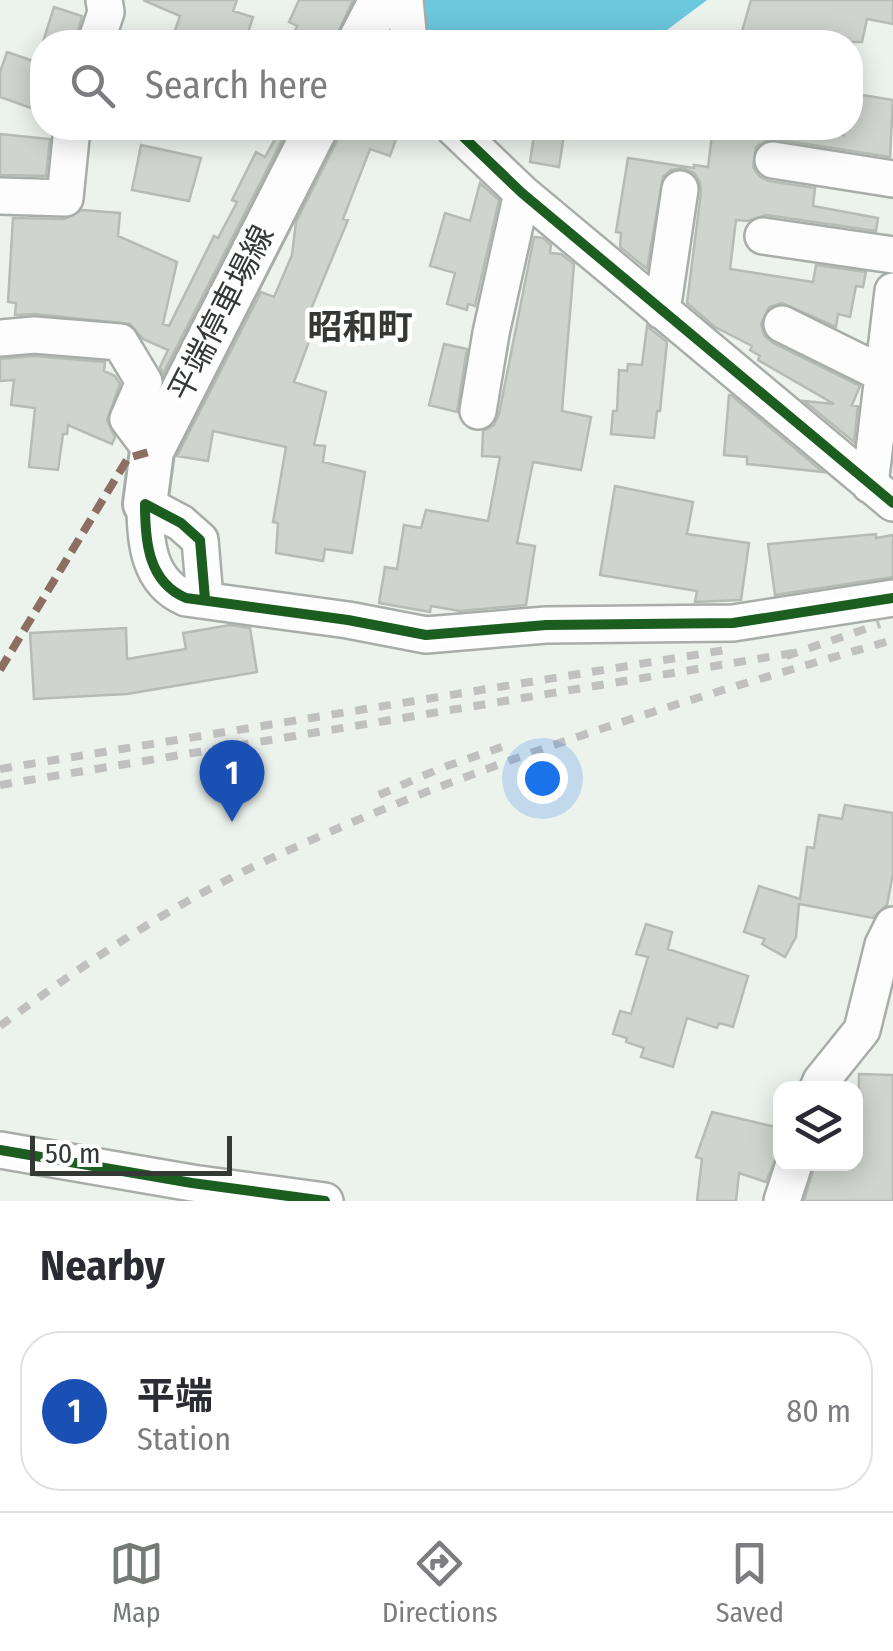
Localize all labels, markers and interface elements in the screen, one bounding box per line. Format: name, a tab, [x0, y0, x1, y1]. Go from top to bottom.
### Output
search box	[30, 30, 863, 140]
icon: search	[65, 58, 120, 113]
text: Search here	[145, 62, 328, 108]
street label: 平端停車場線	[160, 219, 282, 407]
district label: 昭和町	[307, 306, 413, 348]
pin: 1	[200, 740, 264, 822]
your location	[517, 753, 568, 804]
map controls	[773, 1081, 863, 1171]
button: layers	[773, 1081, 863, 1171]
scale bar	[30, 1131, 232, 1176]
text: 50 m	[45, 1137, 101, 1170]
text: Nearby	[40, 1241, 165, 1291]
text: 平端	[137, 1373, 213, 1419]
text: 1	[68, 1392, 81, 1430]
text: 80 m	[786, 1392, 851, 1430]
text: Station	[137, 1420, 231, 1458]
tab: Map	[109, 1536, 164, 1629]
tab: Directions	[382, 1536, 498, 1629]
tab: Saved	[716, 1536, 784, 1629]

